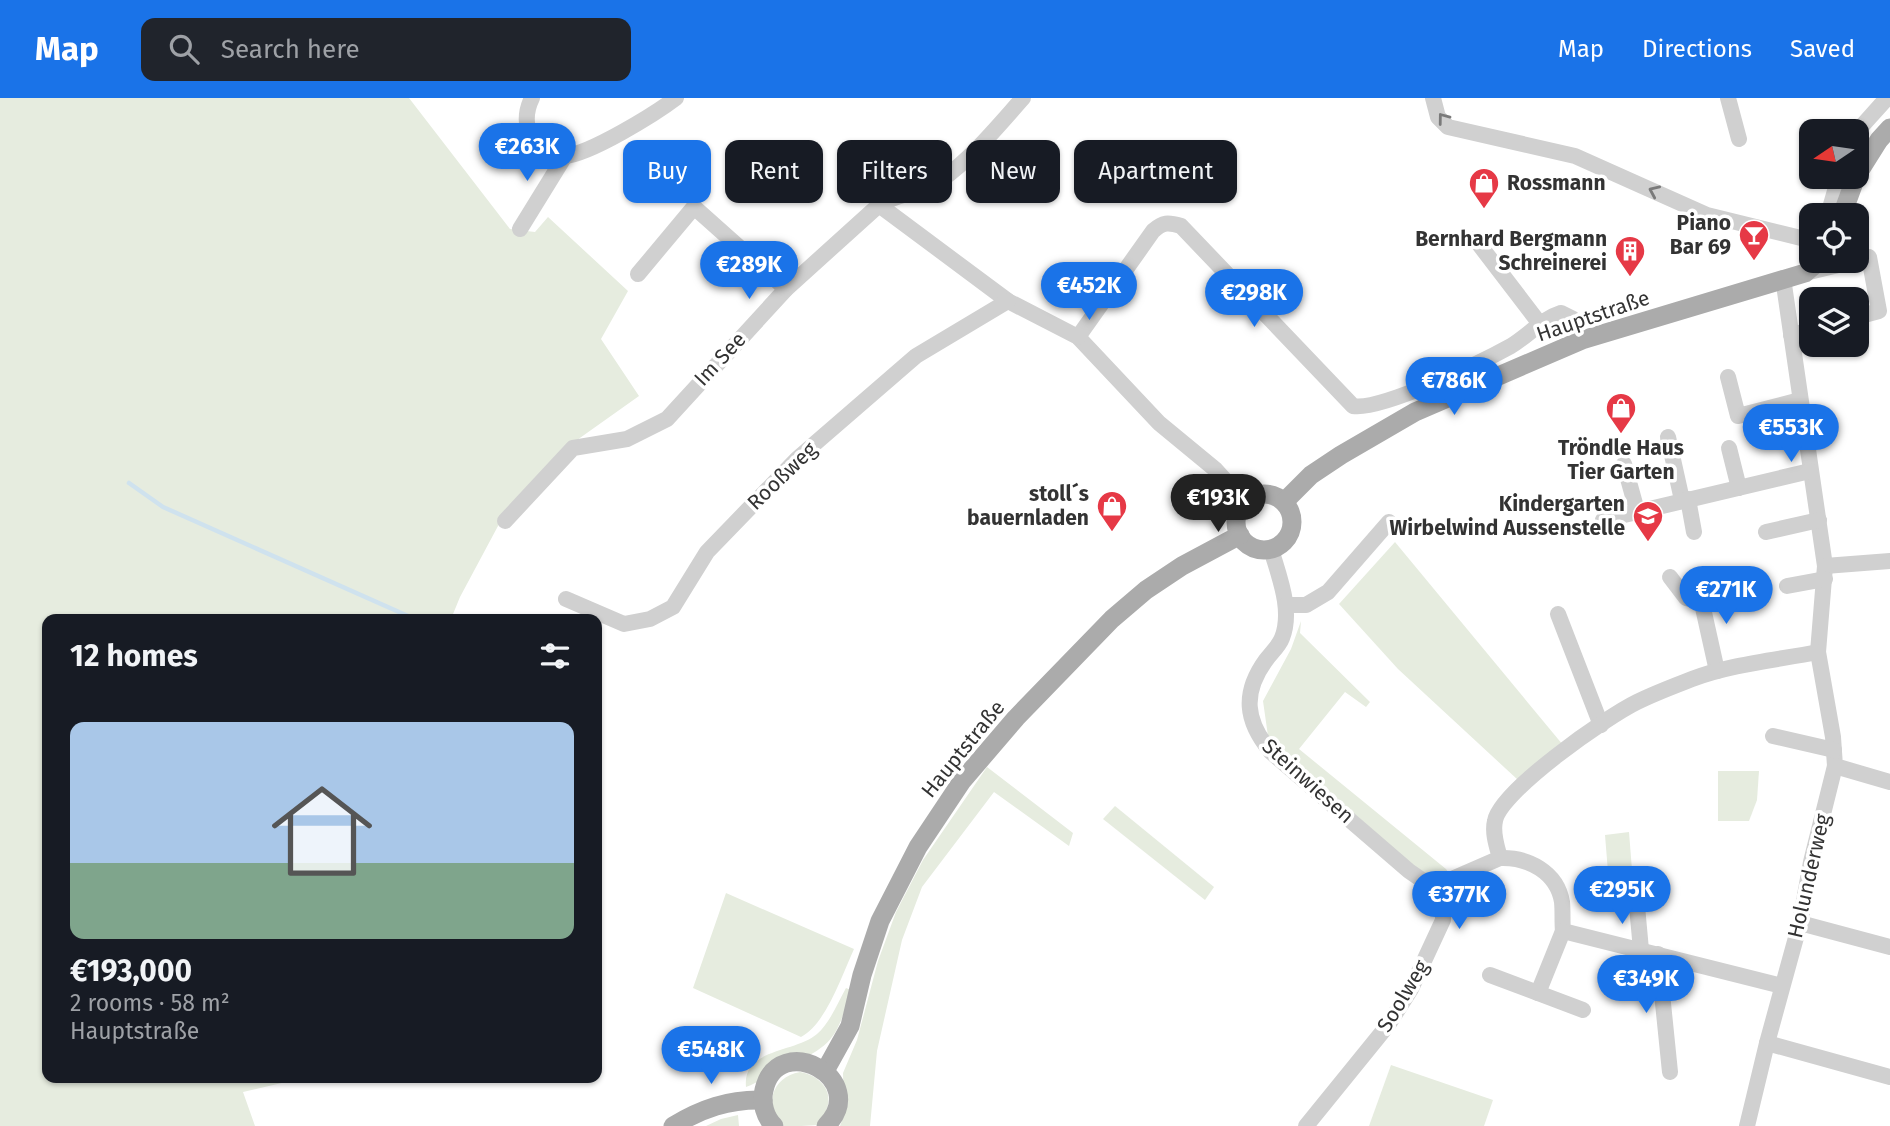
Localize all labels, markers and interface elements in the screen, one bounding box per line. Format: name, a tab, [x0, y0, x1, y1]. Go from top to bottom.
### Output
search box	[141, 18, 631, 81]
text: Map	[35, 29, 99, 69]
icon: search	[165, 30, 203, 68]
text: Search here	[221, 34, 360, 65]
text: Map	[1558, 35, 1604, 63]
text: Directions	[1642, 35, 1752, 63]
text: Saved	[1790, 35, 1855, 63]
one-way arrow	[1438, 114, 1451, 126]
north arrow	[1799, 119, 1869, 189]
map controls	[1799, 119, 1869, 357]
pin: €263K	[478, 123, 576, 183]
text: €263K	[495, 132, 559, 160]
chip: Buy	[623, 140, 711, 203]
chip: Rent	[725, 140, 823, 203]
chip: Filters	[837, 140, 952, 203]
chip: New	[966, 140, 1060, 203]
chip: Apartment	[1074, 140, 1237, 203]
shop icon: Rossmann	[1467, 166, 1501, 210]
place label: Rossmann	[1507, 170, 1606, 196]
one-way arrow	[1649, 185, 1662, 199]
button: locate	[1799, 203, 1869, 273]
place label: Piano Bar 69	[1670, 210, 1731, 260]
bar icon: Piano Bar 69	[1737, 218, 1771, 262]
place label: Bernhard Bergmann Schreinerei	[1415, 226, 1607, 276]
building icon: Bernhard Bergmann Schreinerei	[1613, 234, 1647, 278]
pin: €289K	[700, 242, 798, 301]
text: €289K	[716, 250, 782, 278]
pin: €452K	[1040, 262, 1138, 322]
pin: €298K	[1205, 270, 1303, 329]
text: €452K	[1057, 271, 1121, 299]
text: €298K	[1221, 278, 1287, 306]
street label: Hauptstraße	[1533, 284, 1653, 348]
button: layers	[1799, 287, 1869, 357]
street label: Im See	[689, 327, 751, 391]
pin: €786K	[1405, 358, 1503, 417]
text: €786K	[1422, 366, 1486, 394]
shop icon: Tröndle Haus Tier Garten	[1604, 391, 1638, 435]
pin: €553K	[1742, 404, 1840, 464]
text: €553K	[1759, 413, 1823, 441]
place label: Tröndle Haus Tier Garten	[1558, 435, 1684, 485]
street label: Rooßweg	[742, 436, 822, 515]
pin: €193K	[1169, 474, 1267, 534]
place label: stoll´s bauernladen	[967, 481, 1089, 531]
text: €193K	[1187, 483, 1249, 511]
shop icon: stoll´s bauernladen	[1095, 489, 1129, 533]
place label: Kindergarten Wirbelwind Aussenstelle	[1389, 491, 1625, 541]
school or university icon: Kindergarten Wirbelwind Aussenstelle	[1631, 499, 1665, 543]
pin: €271K	[1677, 566, 1775, 626]
text: €271K	[1696, 575, 1756, 603]
icon: filters	[536, 637, 574, 675]
text: 12 homes	[70, 638, 198, 674]
street label: Hauptstraße	[916, 695, 1010, 803]
street label: Steinwiesen	[1257, 733, 1359, 829]
icon: home	[259, 768, 385, 894]
street label: Holunderweg	[1782, 811, 1836, 941]
pin: €295K	[1573, 866, 1671, 926]
pin: €377K	[1410, 872, 1508, 931]
text: €295K	[1590, 875, 1654, 903]
text: €377K	[1428, 880, 1490, 908]
text: €193,000	[70, 953, 192, 989]
street label: Soolweg	[1371, 955, 1435, 1037]
pin: €349K	[1597, 956, 1695, 1015]
text: €349K	[1613, 964, 1679, 992]
text: 2 rooms · 58 m²	[70, 989, 230, 1017]
text: Hauptstraße	[70, 1017, 199, 1045]
pin: €548K	[662, 1026, 760, 1086]
text: €548K	[678, 1035, 744, 1063]

